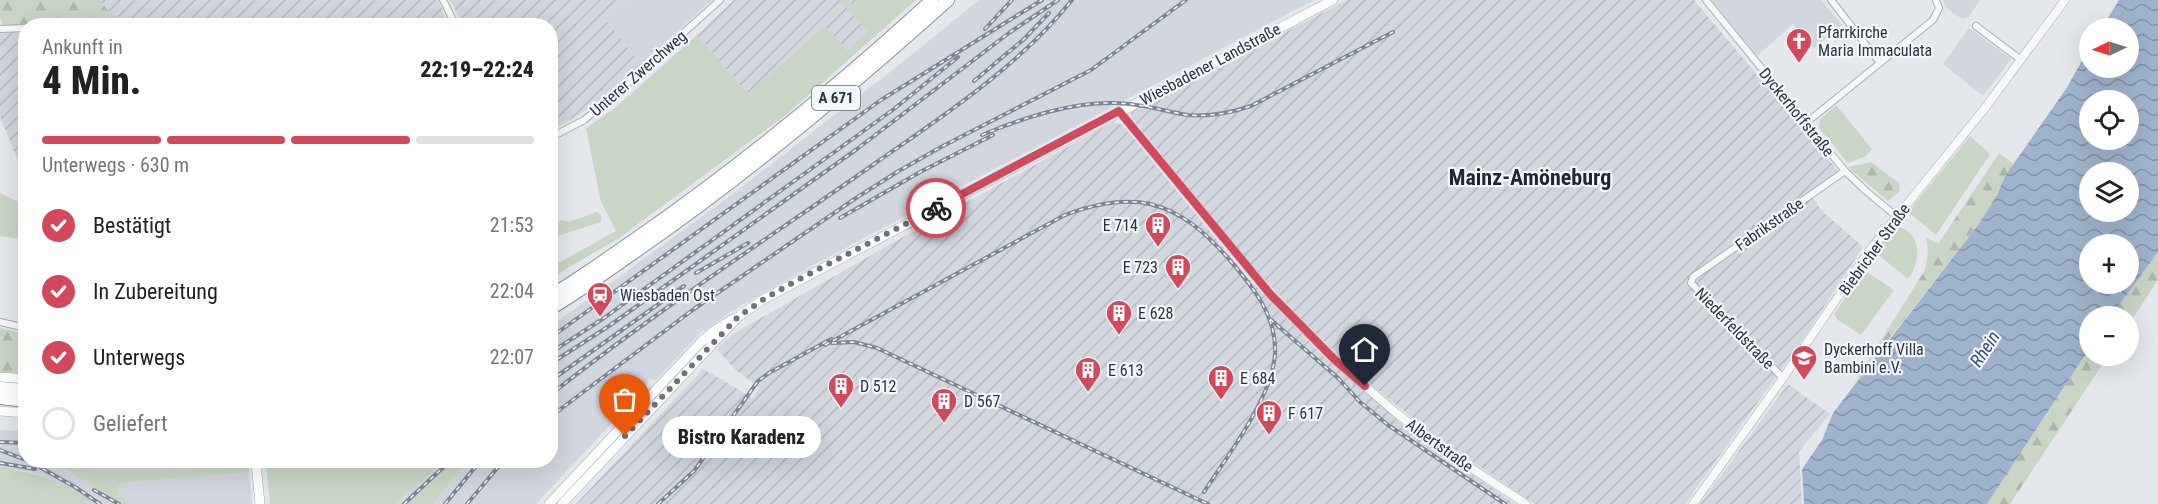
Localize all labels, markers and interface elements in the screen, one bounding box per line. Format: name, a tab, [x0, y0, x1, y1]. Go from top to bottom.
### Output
north arrow	[2079, 18, 2139, 78]
map controls	[2079, 18, 2139, 366]
street label: Wiesbadener Landstraße	[1137, 19, 1284, 110]
place label: Pfarrkirche Maria Immaculata	[1818, 23, 1932, 60]
street label: Unterer Zwerchweg	[586, 26, 690, 120]
church icon: Pfarrkirche Maria Immaculata	[1784, 26, 1814, 64]
text: Ankunft in	[42, 35, 123, 59]
text: 22:19–22:24	[420, 57, 534, 82]
text: 4 Min.	[42, 58, 141, 104]
street label: Dyckerhoffstraße	[1755, 64, 1838, 160]
road number: A 671	[812, 86, 860, 110]
button: locate	[2079, 90, 2139, 150]
text: Unterwegs · 630 m	[42, 153, 189, 177]
button: layers	[2079, 162, 2139, 222]
district label: Mainz-Amöneburg	[1449, 165, 1611, 190]
courier	[906, 178, 966, 238]
icon: bike	[920, 192, 953, 225]
street label: Fabrikstraße	[1732, 194, 1807, 255]
street label: Biebricher Straße	[1835, 200, 1914, 299]
icon: check	[42, 209, 75, 242]
building icon: E 714	[1143, 210, 1173, 248]
text: Bestätigt	[93, 213, 171, 238]
text: 21:53	[490, 213, 534, 237]
place label: E 714	[1103, 216, 1138, 235]
button: +	[2079, 234, 2139, 294]
building icon: E 723	[1163, 252, 1193, 290]
place label: E 723	[1123, 258, 1158, 277]
icon: check	[42, 275, 75, 308]
text: In Zubereitung	[93, 279, 218, 304]
text: 22:04	[490, 279, 534, 303]
station icon: Wiesbaden Ost	[585, 280, 615, 318]
street label: Niederfeldstraße	[1691, 284, 1778, 373]
place label: Wiesbaden Ost	[620, 286, 715, 305]
building icon: E 628	[1104, 298, 1134, 336]
place label: E 628	[1138, 304, 1173, 323]
button: −	[2079, 306, 2139, 366]
pin	[1339, 324, 1390, 386]
water label: Rhein	[1965, 327, 2004, 371]
icon: home	[1348, 333, 1381, 366]
place label: Dyckerhoff Villa Bambini e.V.	[1824, 340, 1924, 377]
icon: check	[42, 341, 75, 374]
school or university icon: Dyckerhoff Villa Bambini e.V.	[1789, 343, 1819, 381]
text: Unterwegs	[93, 345, 185, 370]
text: 22:07	[490, 345, 534, 369]
building icon: E 613	[1073, 355, 1103, 393]
place label: E 613	[1108, 361, 1143, 380]
building icon: E 684	[1206, 363, 1236, 401]
place label: E 684	[1240, 369, 1275, 388]
building icon: D 512	[826, 371, 856, 409]
pin	[599, 374, 650, 436]
place label: D 512	[860, 377, 897, 396]
icon: bag	[608, 383, 641, 416]
building icon: D 567	[929, 386, 959, 424]
place label: D 567	[964, 392, 1001, 411]
building icon: F 617	[1254, 398, 1284, 436]
place label: F 617	[1288, 404, 1323, 423]
text: Geliefert	[93, 411, 168, 436]
callout: Bistro Karadenz	[661, 415, 820, 457]
street label: Albertstraße	[1402, 415, 1477, 476]
text: Bistro Karadenz	[678, 425, 805, 449]

